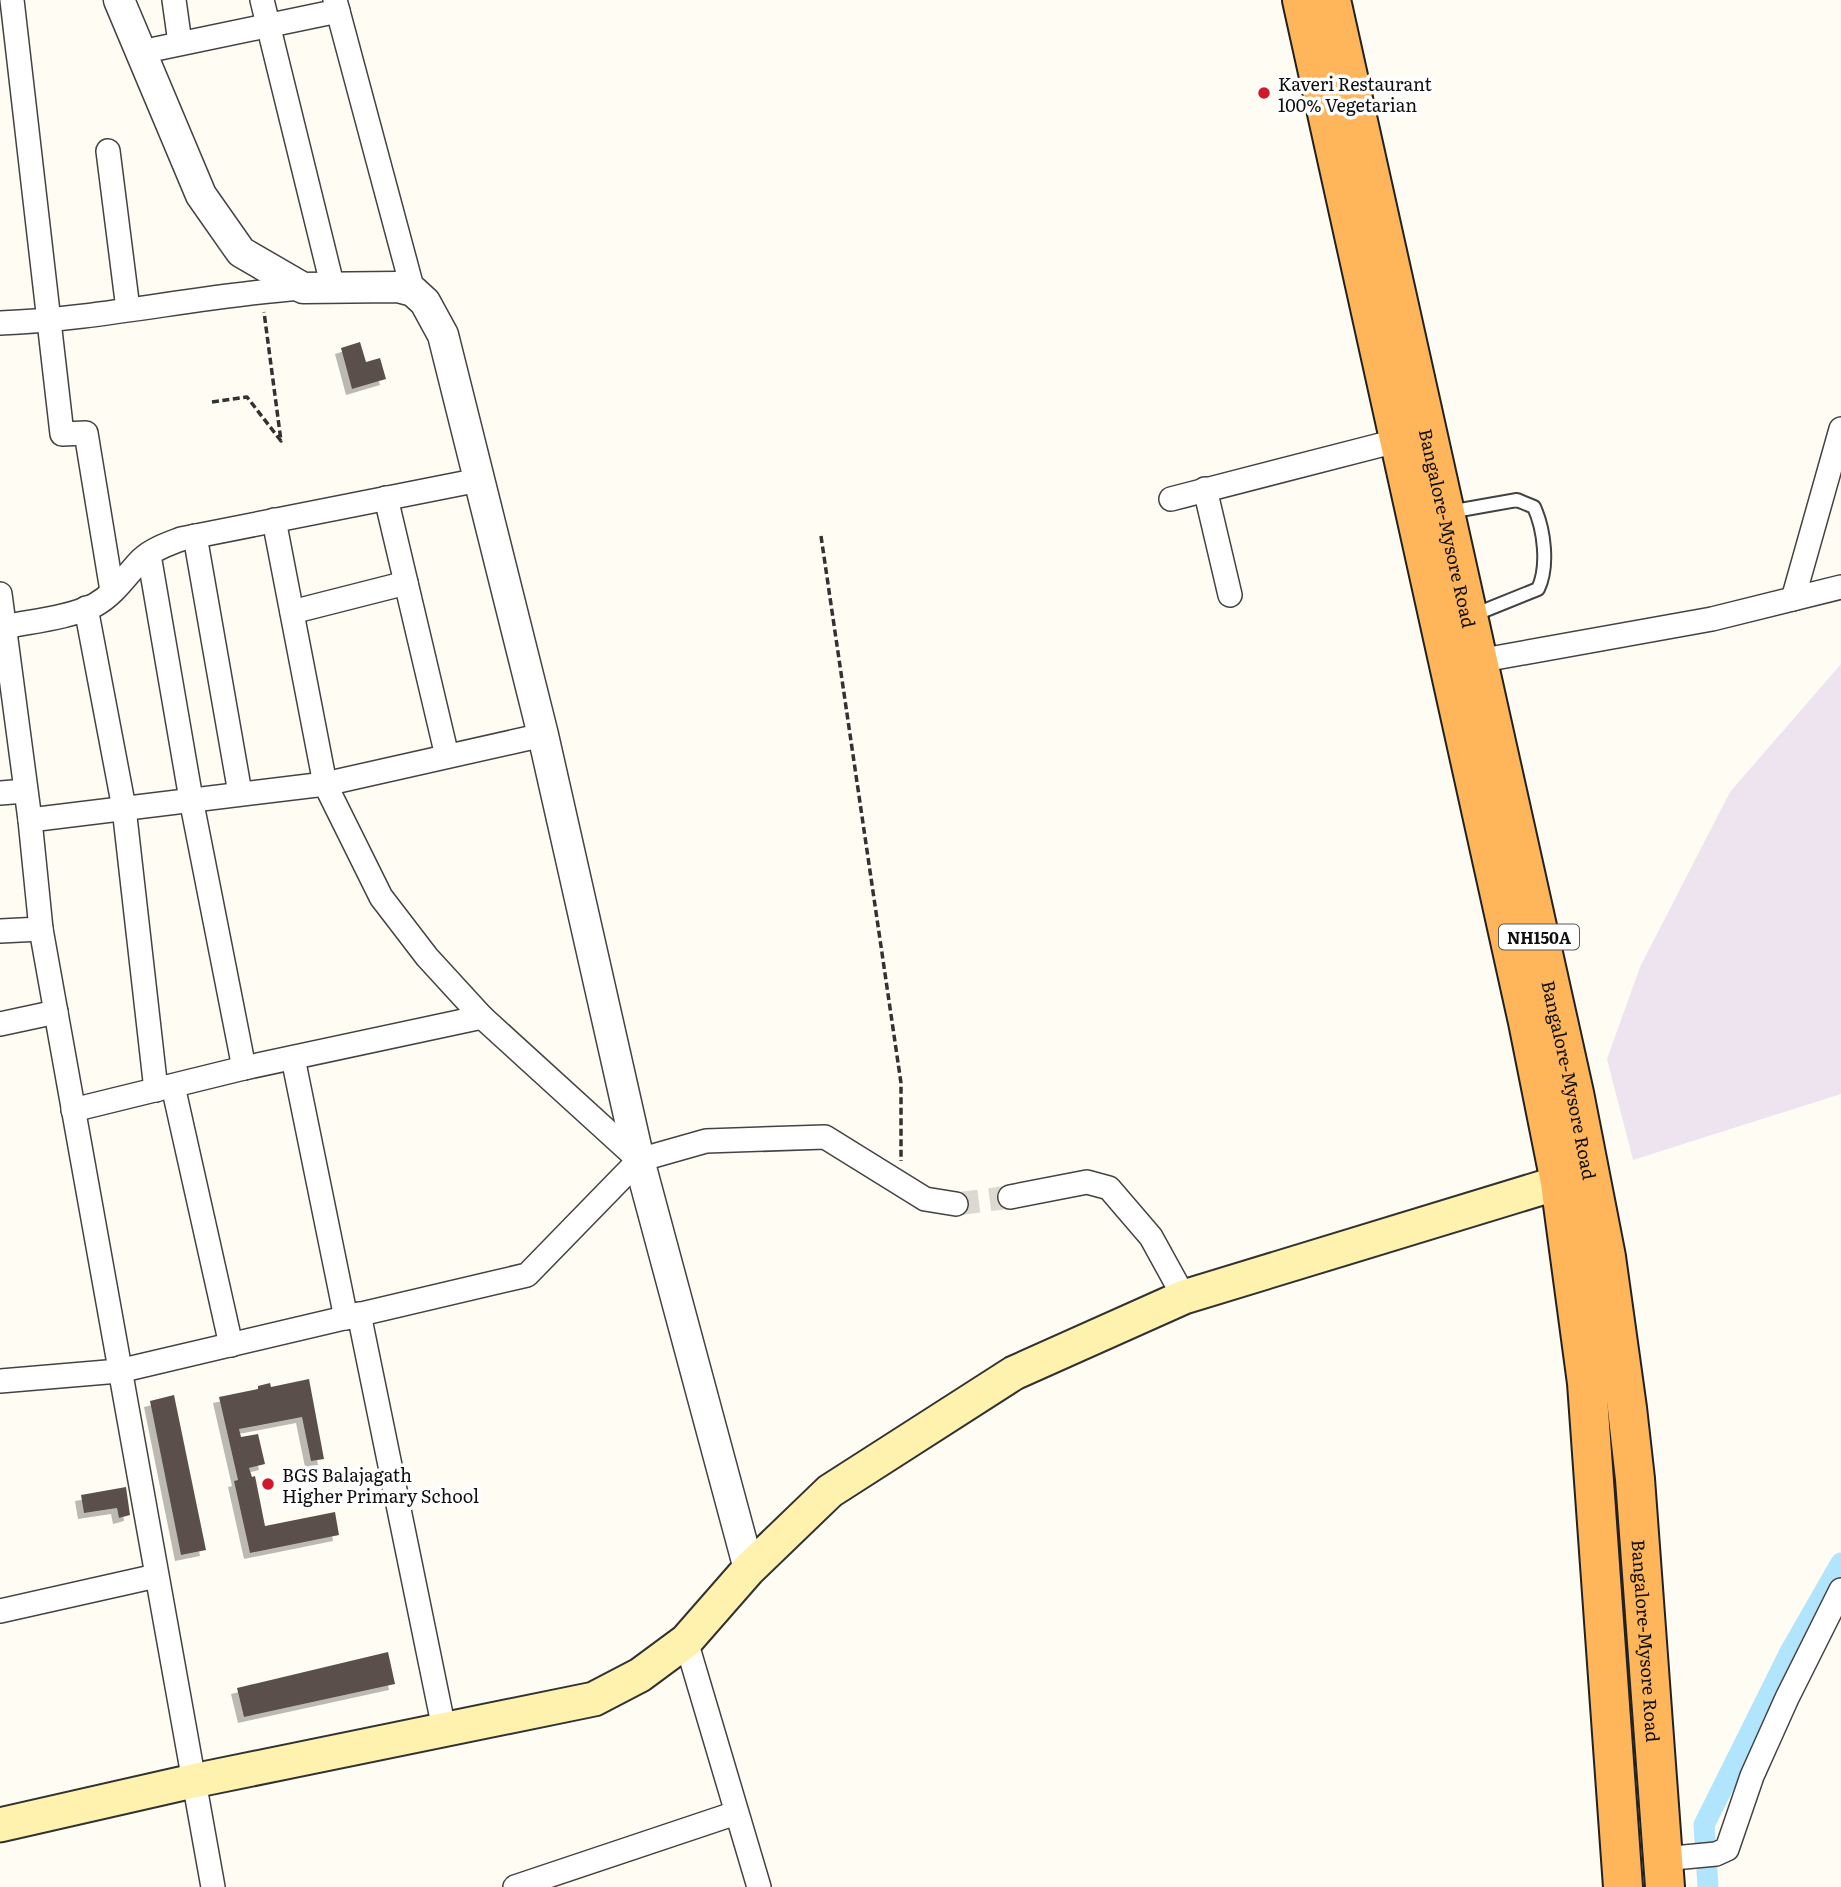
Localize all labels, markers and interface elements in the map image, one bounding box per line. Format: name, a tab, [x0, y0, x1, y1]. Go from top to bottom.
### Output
place label: Kaveri Restaurant 100% Vegetarian	[1278, 70, 1432, 118]
marker: Kaveri Restaurant 100% Vegetarian	[1256, 85, 1272, 101]
street label: Bangalore-Mysore Road	[1413, 426, 1484, 630]
road number: NH150A	[1499, 925, 1579, 950]
street label: Bangalore-Mysore Road	[1536, 977, 1604, 1182]
place label: BGS Balajagath Higher Primary School	[282, 1461, 479, 1509]
marker: BGS Balajagath Higher Primary School	[260, 1476, 276, 1492]
street label: Bangalore-Mysore Road	[1626, 1539, 1668, 1743]

